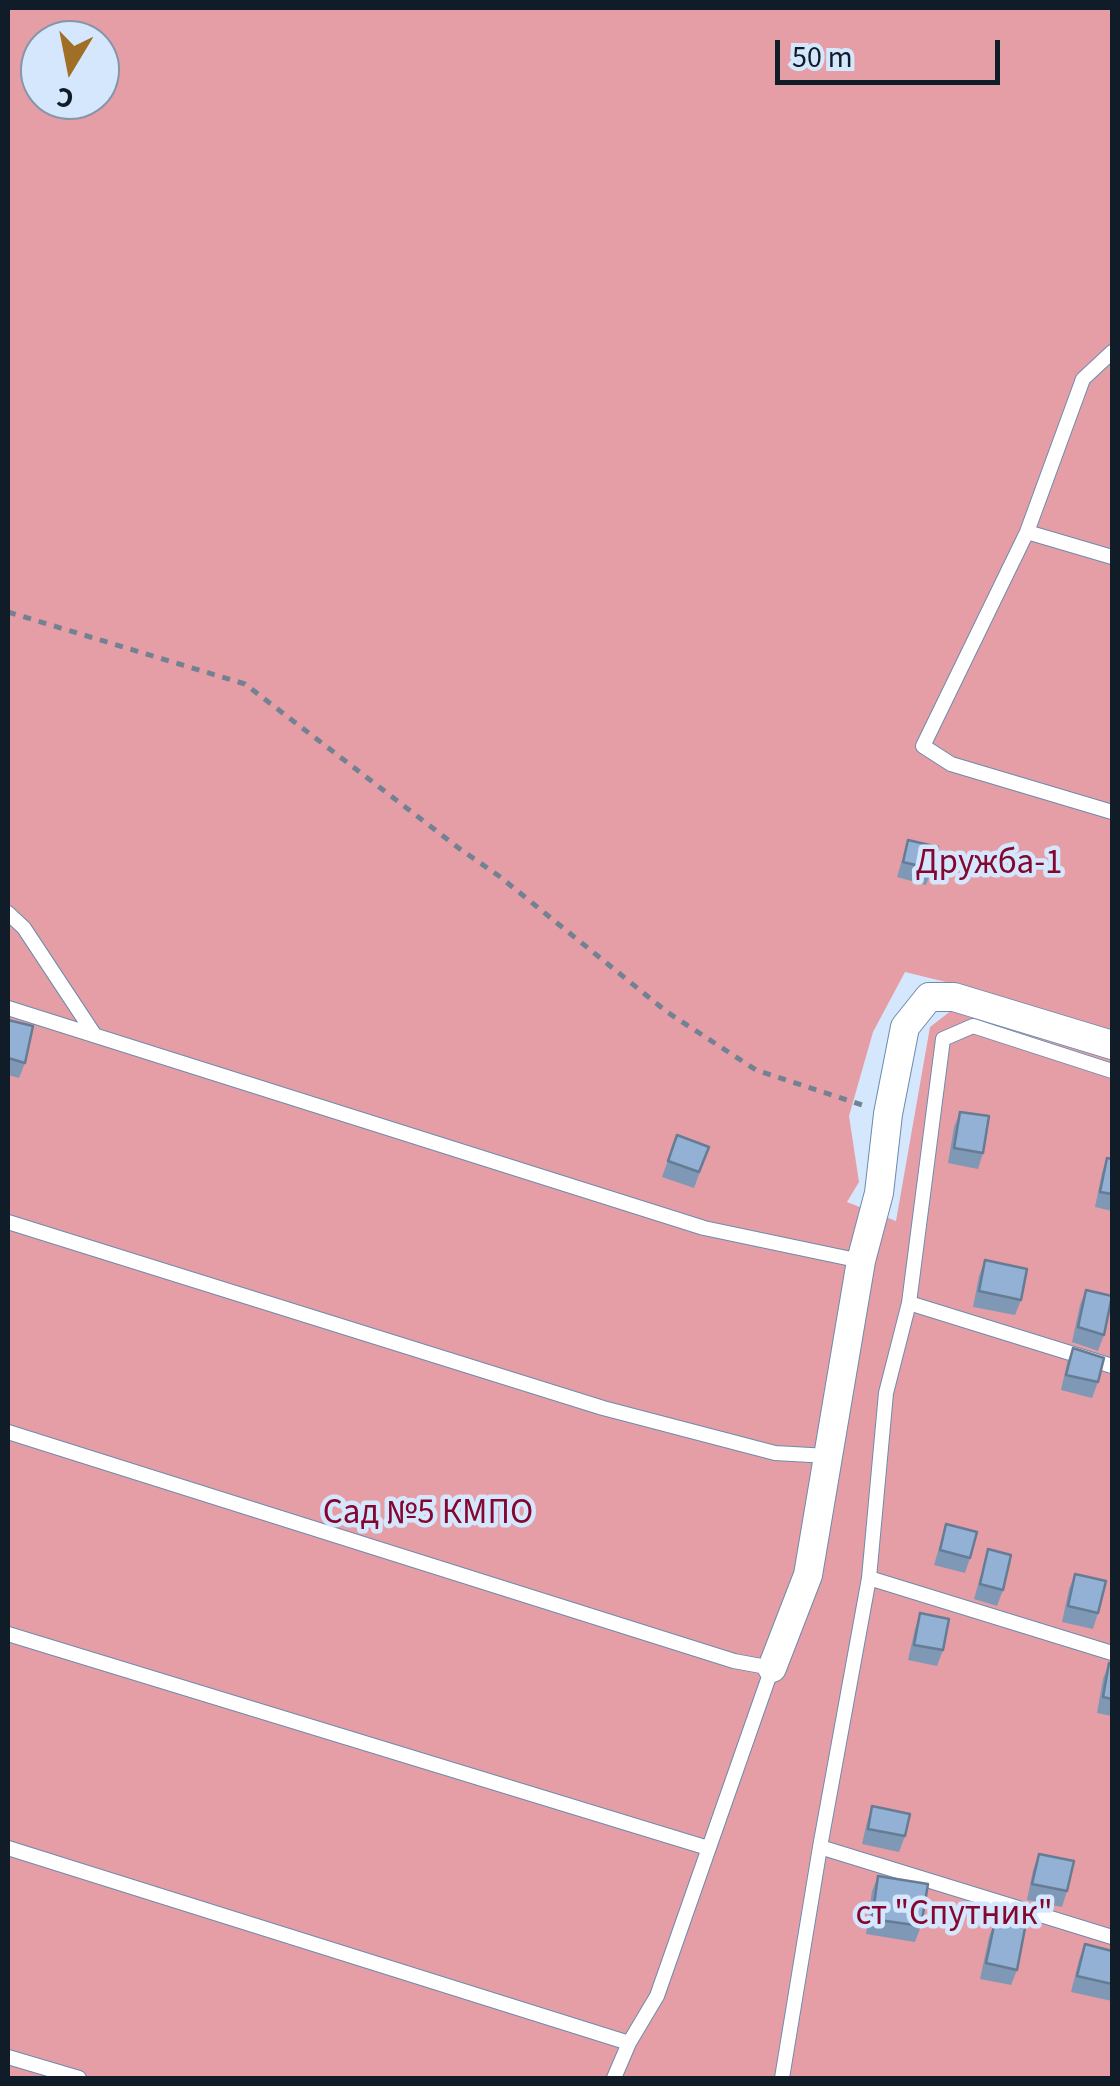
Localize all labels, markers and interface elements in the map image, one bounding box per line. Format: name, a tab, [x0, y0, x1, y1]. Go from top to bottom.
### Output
north arrow	[20, 20, 120, 120]
scale bar	[780, 20, 1005, 82]
text: 50 m	[792, 36, 853, 79]
text: С	[54, 76, 77, 119]
park label: Дружба-1	[916, 844, 1062, 886]
park label: Сад №5 КМПО	[323, 1494, 533, 1536]
park label: ст "Спутник"	[855, 1895, 1053, 1937]

